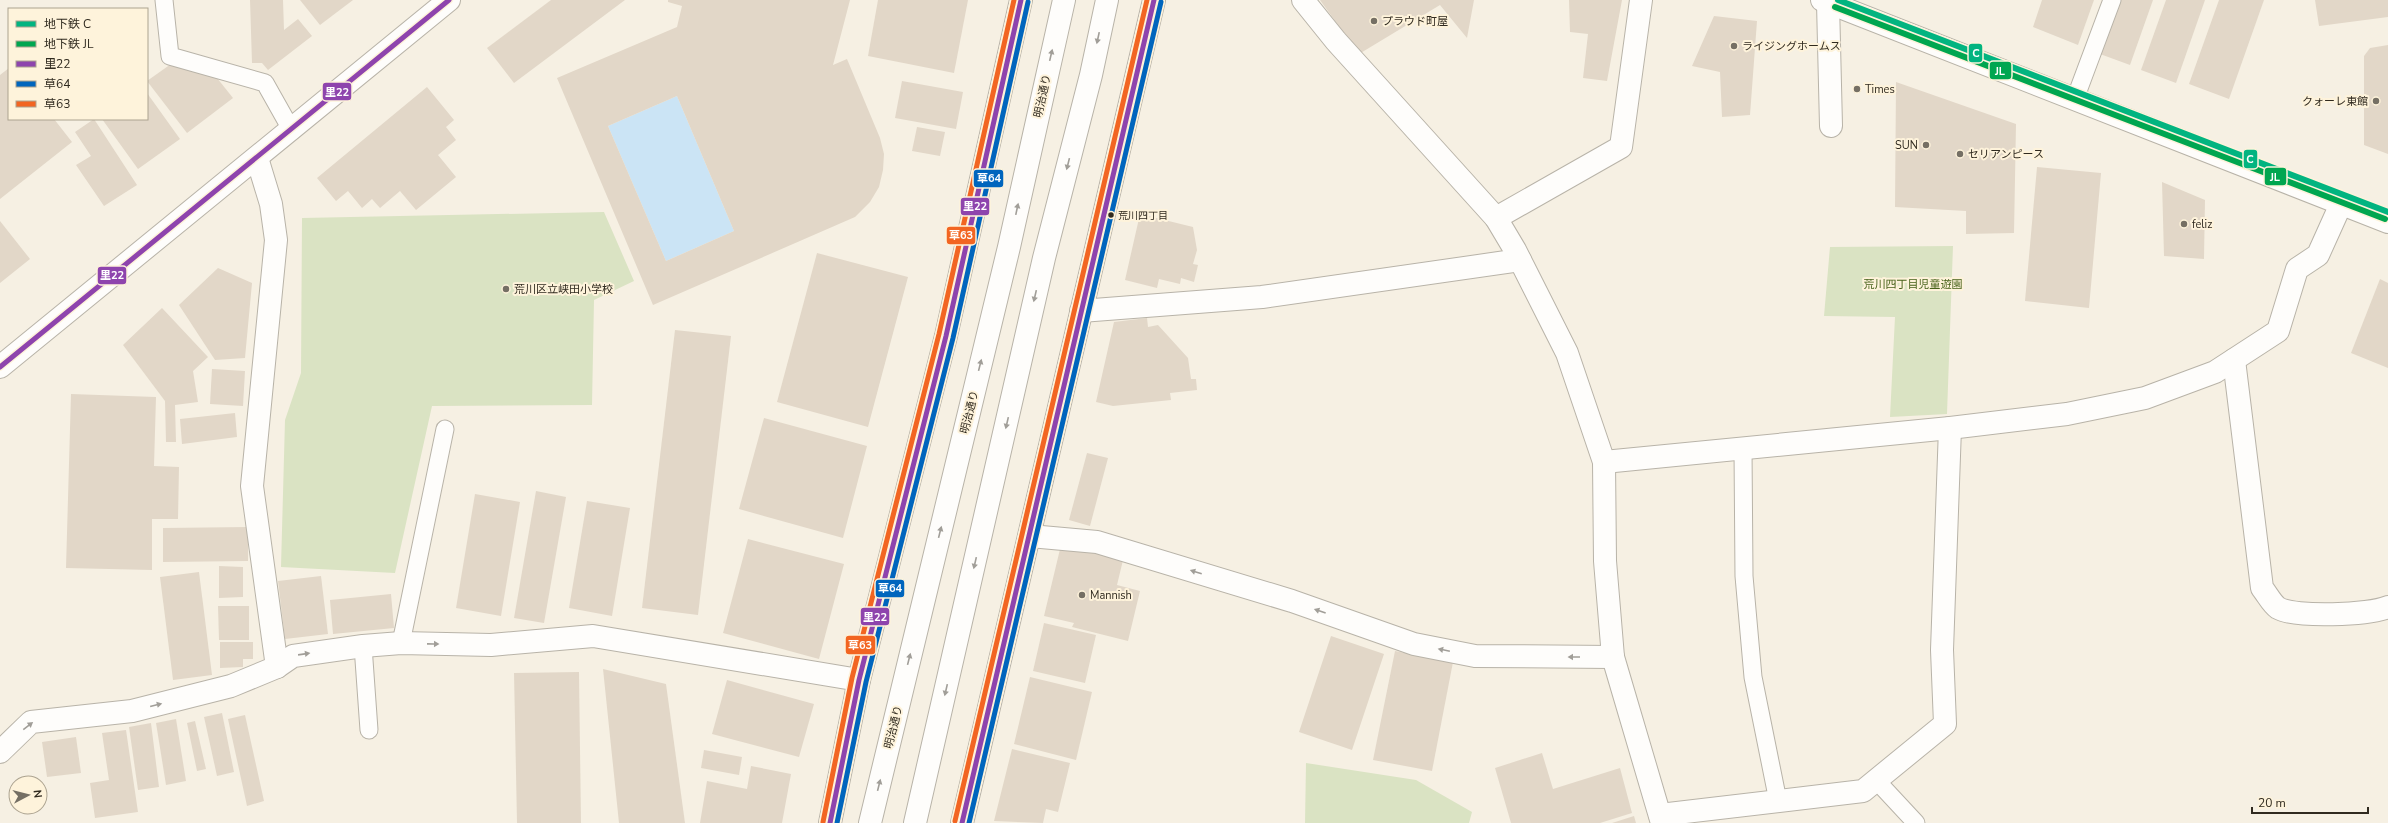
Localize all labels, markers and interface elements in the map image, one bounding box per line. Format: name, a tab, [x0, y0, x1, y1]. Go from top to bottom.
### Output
legend	[8, 8, 148, 120]
place label: プラウド町屋	[1382, 14, 1448, 29]
text: 地下鉄 C	[44, 16, 91, 32]
marker: プラウド町屋	[1369, 16, 1379, 26]
one-way arrow	[1095, 32, 1101, 44]
text: 地下鉄 JL	[44, 36, 94, 52]
place label: ライジングホームス	[1742, 39, 1841, 54]
marker: ライジングホームス	[1729, 41, 1739, 51]
line badge: C	[1968, 43, 1983, 63]
text: C	[1972, 46, 1980, 61]
one-way arrow	[1049, 48, 1055, 61]
text: 里22	[44, 56, 70, 72]
line badge: JL	[1989, 61, 2012, 80]
text: JL	[1994, 64, 2005, 79]
street label: 明治通り	[1031, 73, 1054, 119]
text: 草64	[44, 76, 70, 92]
line badge: 里22	[322, 82, 352, 101]
place label: Times	[1865, 82, 1895, 97]
marker: Times	[1852, 84, 1862, 94]
text: 里22	[325, 85, 349, 100]
place label: クォーレ東館	[2302, 94, 2368, 109]
text: 草63	[44, 96, 70, 112]
marker: クォーレ東館	[2371, 96, 2381, 106]
place label: SUN	[1895, 138, 1918, 153]
marker: SUN	[1921, 140, 1931, 150]
place label: セリアンピース	[1968, 147, 2044, 162]
marker: セリアンピース	[1955, 149, 1965, 159]
line badge: C	[2243, 149, 2258, 169]
text: C	[2246, 152, 2254, 167]
one-way arrow	[1065, 159, 1071, 171]
line badge: JL	[2264, 167, 2287, 186]
line badge: 草64	[973, 169, 1004, 188]
text: JL	[2269, 170, 2280, 185]
text: 草64	[977, 171, 1001, 186]
line badge: 里22	[960, 197, 990, 216]
text: 里22	[963, 199, 987, 214]
one-way arrow	[1015, 203, 1021, 215]
place label: 荒川四丁目	[1118, 209, 1168, 223]
marker: 荒川四丁目	[1106, 210, 1116, 220]
place label: feliz	[2192, 217, 2212, 232]
marker: feliz	[2179, 219, 2189, 229]
line badge: 草63	[946, 226, 976, 245]
text: 草63	[949, 228, 973, 243]
line badge: 里22	[97, 266, 127, 285]
text: 里22	[100, 268, 124, 283]
park label: 荒川四丁目児童遊園	[1864, 277, 1963, 292]
place label: 荒川区立峡田小学校	[514, 282, 613, 297]
marker: 荒川区立峡田小学校	[501, 284, 511, 294]
one-way arrow	[1032, 290, 1038, 302]
one-way arrow	[978, 359, 984, 371]
street label: 明治通り	[957, 389, 982, 435]
one-way arrow	[1003, 417, 1009, 429]
one-way arrow	[937, 526, 943, 538]
one-way arrow	[971, 557, 977, 569]
one-way arrow	[1190, 569, 1202, 575]
line badge: 草64	[875, 579, 905, 598]
text: 草64	[878, 581, 902, 596]
place label: Mannish	[1090, 588, 1132, 603]
marker: Mannish	[1077, 590, 1087, 600]
line badge: 里22	[860, 607, 890, 626]
one-way arrow	[1314, 608, 1326, 614]
text: 里22	[863, 610, 887, 625]
line badge: 草63	[845, 635, 876, 655]
text: 草63	[848, 638, 872, 653]
one-way arrow	[427, 641, 440, 647]
one-way arrow	[1438, 646, 1450, 652]
one-way arrow	[298, 651, 310, 657]
one-way arrow	[907, 653, 913, 665]
one-way arrow	[1567, 654, 1580, 660]
one-way arrow	[942, 684, 948, 696]
one-way arrow	[150, 702, 162, 708]
street label: 明治通り	[881, 704, 906, 750]
one-way arrow	[23, 722, 34, 730]
north arrow	[8, 775, 48, 815]
one-way arrow	[876, 779, 882, 791]
text: N	[29, 789, 45, 799]
scale bar	[2252, 789, 2368, 815]
text: 20 m	[2258, 795, 2286, 811]

